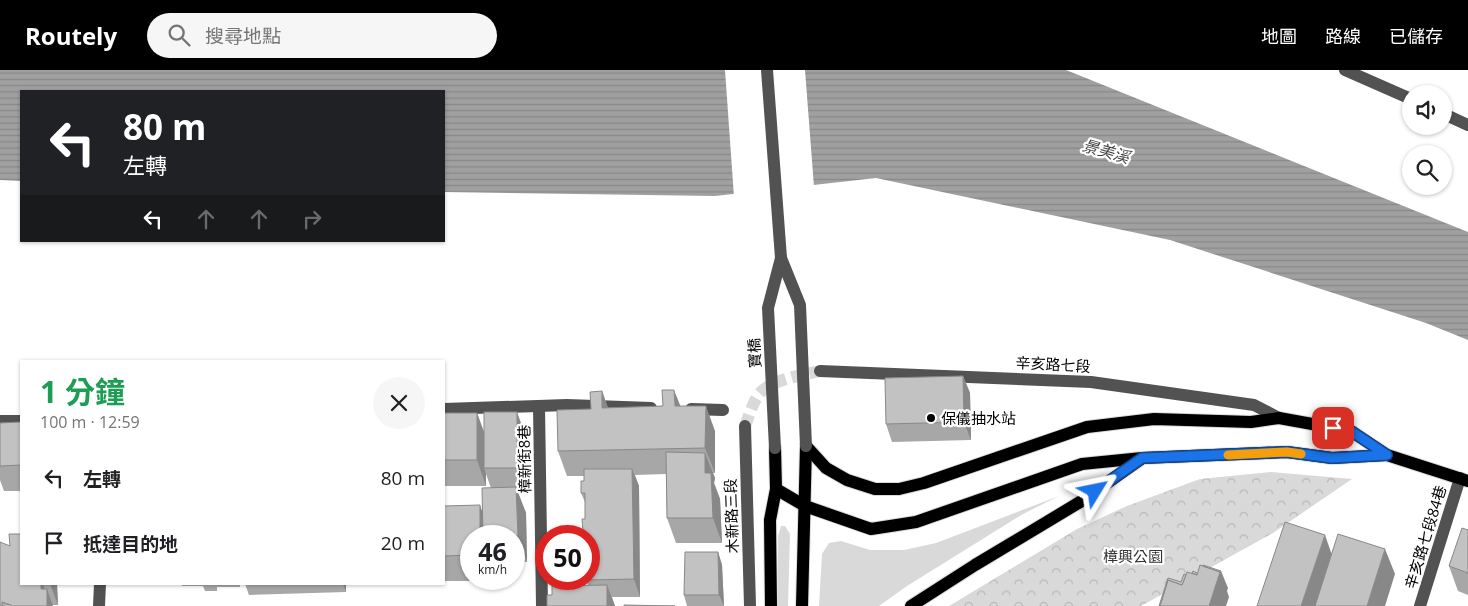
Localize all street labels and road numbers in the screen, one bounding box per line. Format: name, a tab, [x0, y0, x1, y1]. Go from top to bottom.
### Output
street label: 寶橋	[743, 337, 765, 369]
street label: 辛亥路七段	[1015, 352, 1091, 376]
street label: 樟新街8巷	[513, 425, 535, 493]
street label: 木新路三段	[720, 478, 742, 554]
street label: 辛亥路七段84巷	[1400, 483, 1450, 591]

